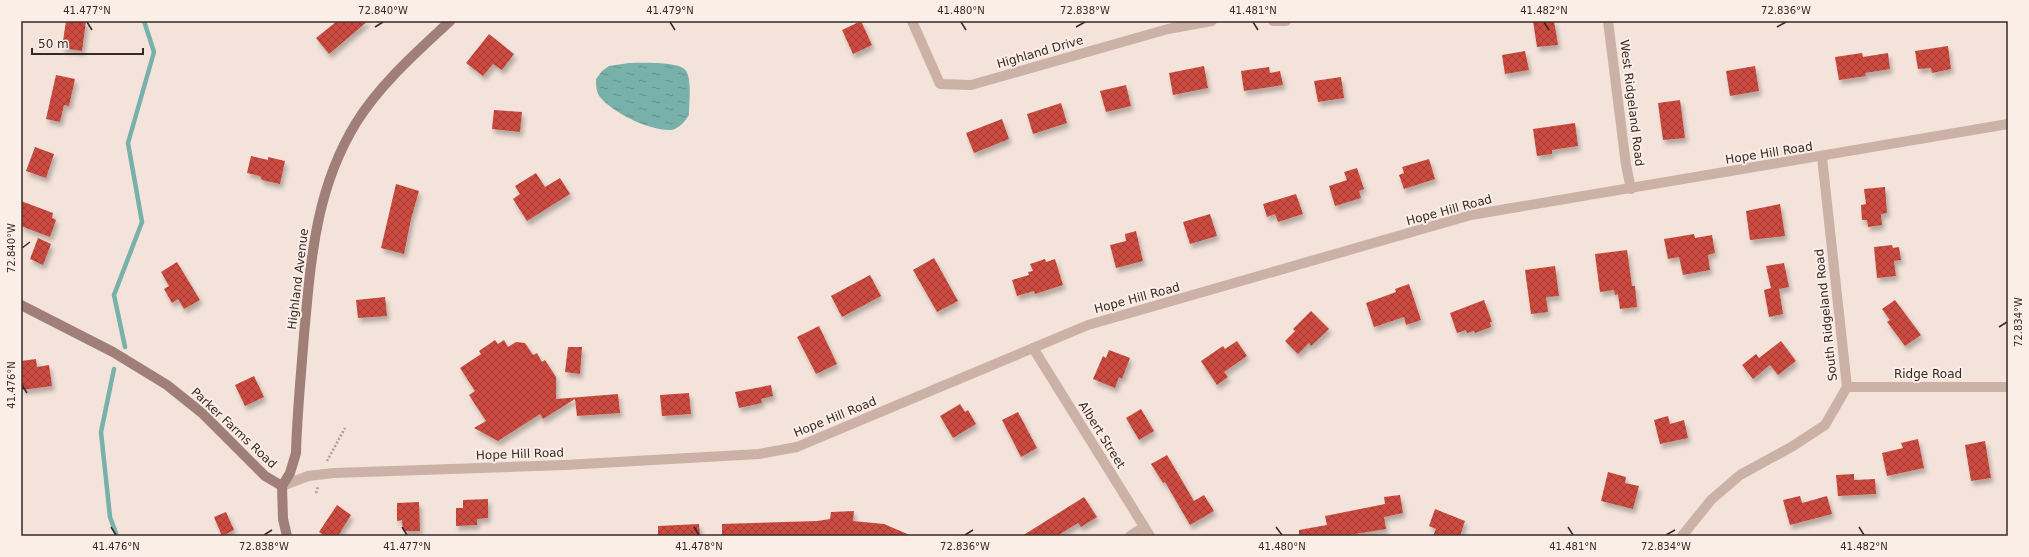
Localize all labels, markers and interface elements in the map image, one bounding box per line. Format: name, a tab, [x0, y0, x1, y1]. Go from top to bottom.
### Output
text: 41.477°N	[63, 5, 111, 16]
text: 72.840°W	[358, 5, 408, 16]
text: 41.479°N	[646, 5, 694, 16]
text: 41.480°N	[937, 5, 985, 16]
text: 72.838°W	[1060, 5, 1110, 16]
text: 41.481°N	[1229, 5, 1277, 16]
text: 41.482°N	[1520, 5, 1568, 16]
text: 72.836°W	[1761, 5, 1811, 16]
scale bar	[32, 30, 143, 56]
street label: Highland Drive	[995, 33, 1085, 71]
text: 50 m	[38, 37, 69, 51]
street label: West Ridgeland Road	[1617, 39, 1647, 167]
street label: Hope Hill Road	[1724, 139, 1814, 167]
street label: Hope Hill Road	[1405, 192, 1493, 228]
text: 72.840°W	[6, 223, 17, 273]
street label: Highland Avenue	[285, 228, 311, 330]
street label: South Ridgeland Road	[1812, 248, 1840, 382]
street label: Hope Hill Road	[1093, 280, 1181, 316]
text: 72.834°W	[2013, 297, 2024, 347]
text: 41.476°N	[6, 361, 17, 409]
street label: Ridge Road	[1894, 367, 1962, 381]
street label: Parker Farms Road	[188, 385, 280, 471]
street label: Hope Hill Road	[792, 394, 878, 440]
street label: Albert Street	[1076, 399, 1128, 471]
street label: Hope Hill Road	[476, 445, 564, 463]
text: 41.476°N	[92, 541, 140, 552]
text: 72.838°W	[239, 541, 289, 552]
text: 41.477°N	[383, 541, 431, 552]
text: 41.478°N	[675, 541, 723, 552]
text: 72.836°W	[940, 541, 990, 552]
text: 41.480°N	[1258, 541, 1306, 552]
text: 41.481°N	[1549, 541, 1597, 552]
text: 72.834°W	[1641, 541, 1691, 552]
text: 41.482°N	[1840, 541, 1888, 552]

